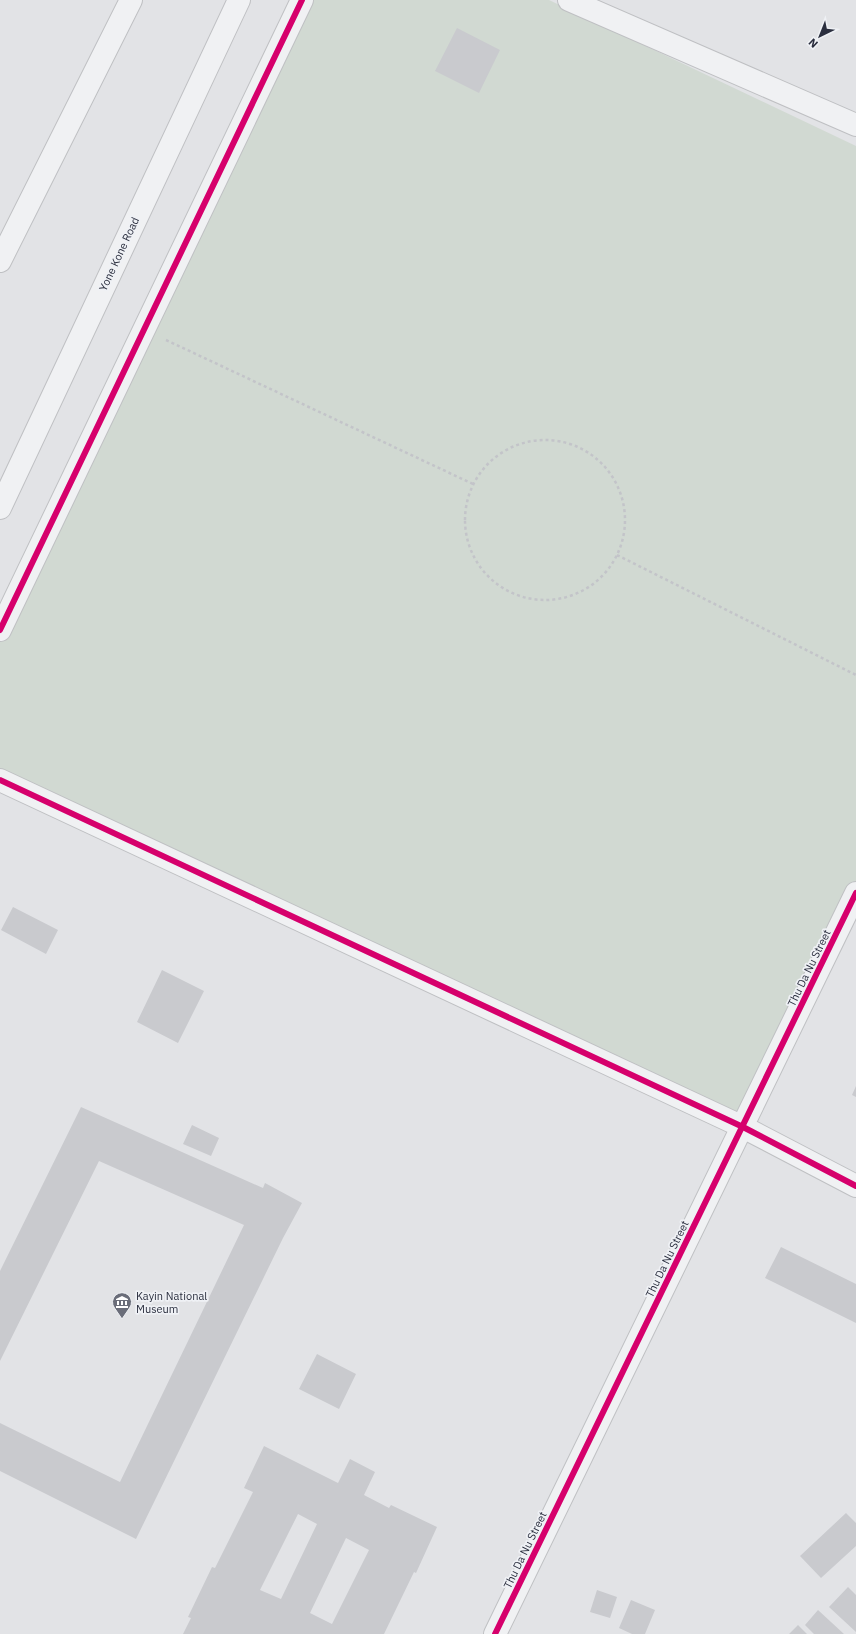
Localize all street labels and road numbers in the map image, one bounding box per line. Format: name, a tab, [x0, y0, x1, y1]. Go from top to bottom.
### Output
street label: Yone Kone Road	[96, 215, 142, 293]
street label: Thu Da Nu Street	[784, 927, 834, 1009]
street label: Thu Da Nu Street	[642, 1218, 692, 1300]
street label: Thu Da Nu Street	[500, 1509, 550, 1591]

